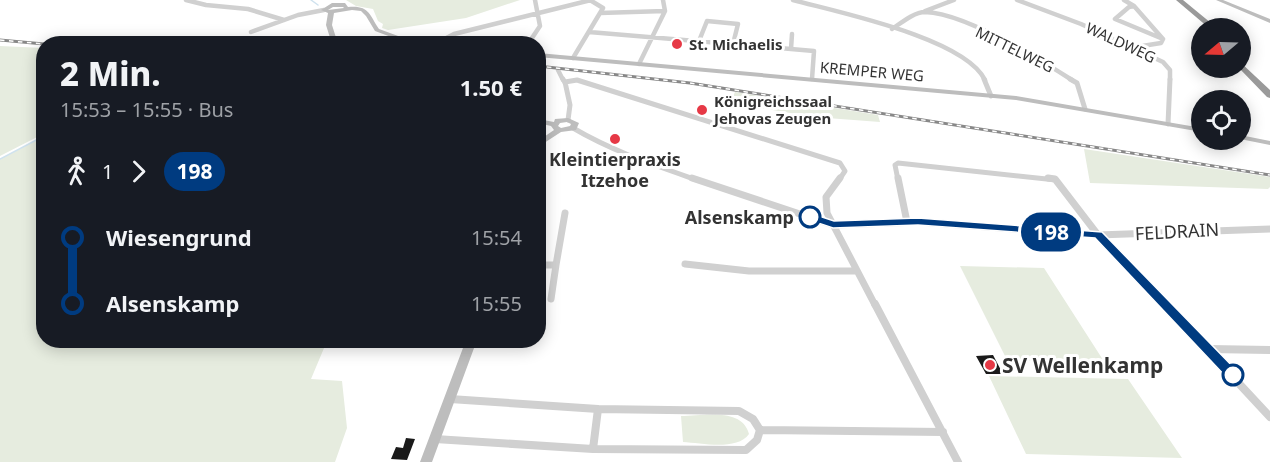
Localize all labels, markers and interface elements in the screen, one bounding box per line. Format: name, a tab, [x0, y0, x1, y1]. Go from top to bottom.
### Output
street label: WALDWEG	[1083, 17, 1159, 67]
north arrow	[1191, 18, 1251, 78]
map controls	[1191, 18, 1251, 150]
street label: MITTELWEG	[973, 21, 1057, 77]
place label: St. Michaelis	[689, 34, 782, 54]
marker: St. Michaelis	[670, 37, 684, 51]
text: 2 Min.	[60, 51, 161, 96]
street label: KREMPER WEG	[819, 56, 925, 86]
text: 1.50 €	[460, 72, 522, 102]
button: locate	[1191, 90, 1251, 150]
place label: Königreichssaal Jehovas Zeugen	[712, 91, 832, 128]
text: 15:53 – 15:55 · Bus	[60, 96, 233, 123]
marker: Königreichssaal Jehovas Zeugen	[695, 103, 709, 117]
marker: Kleintierpraxis Itzehoe	[608, 132, 622, 146]
place label: Kleintierpraxis Itzehoe	[549, 147, 681, 192]
icon: walk	[60, 155, 93, 188]
icon: forward	[122, 155, 155, 188]
text: 198	[176, 157, 213, 185]
text: 1	[102, 158, 113, 185]
place label: Alsenskamp	[685, 205, 794, 229]
marker: Alsenskamp	[799, 206, 821, 228]
line badge: 198	[1016, 212, 1086, 252]
street label: FELDRAIN	[1134, 217, 1220, 245]
text: 198	[1033, 218, 1069, 246]
text: Wiesengrund	[106, 222, 252, 252]
text: 15:54	[471, 224, 522, 251]
text: Alsenskamp	[106, 288, 239, 318]
text: 15:55	[471, 290, 522, 317]
place label: SV Wellenkamp	[1002, 351, 1163, 379]
marker: SV Wellenkamp	[983, 358, 997, 372]
unlabelled marker	[1222, 364, 1244, 386]

